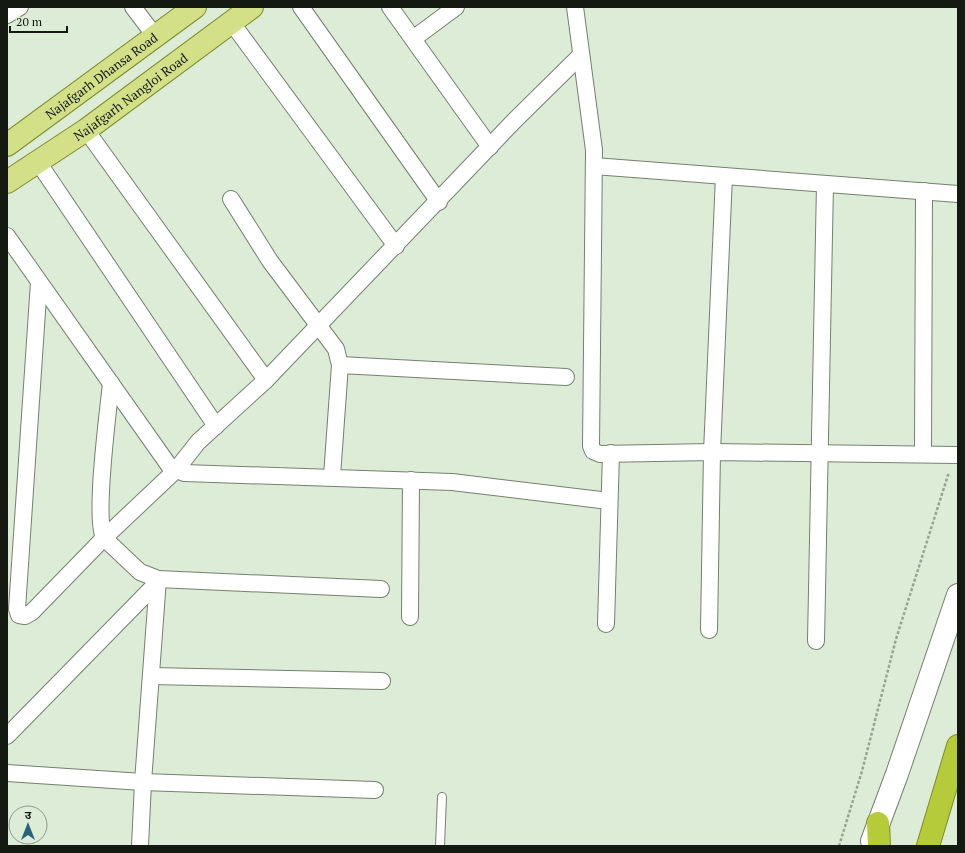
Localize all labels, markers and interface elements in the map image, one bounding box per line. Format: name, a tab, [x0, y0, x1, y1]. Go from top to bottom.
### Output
scale bar	[10, 8, 67, 34]
text: 20 m	[16, 14, 43, 29]
street label: Najafgarh Dhansa Road	[41, 28, 161, 123]
street label: Najafgarh Nangloi Road	[70, 49, 191, 145]
north arrow	[8, 805, 48, 845]
text: उ	[25, 808, 32, 822]

